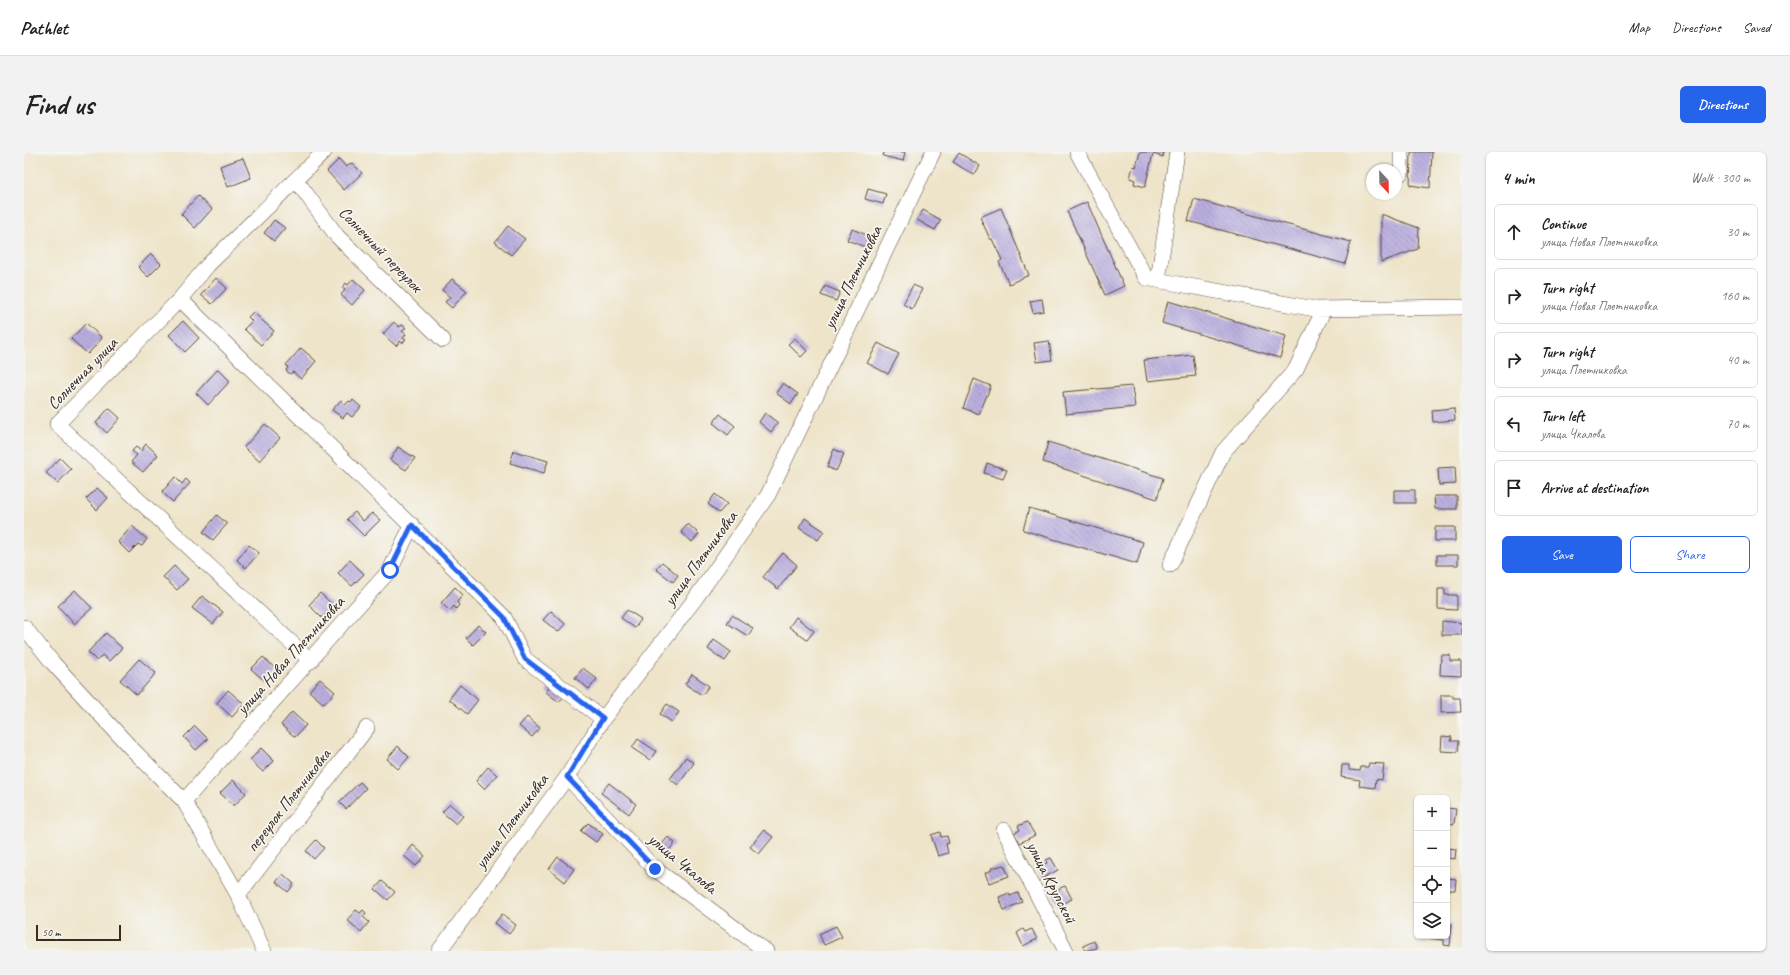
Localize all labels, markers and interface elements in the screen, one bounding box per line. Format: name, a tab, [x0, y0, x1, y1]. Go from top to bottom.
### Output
text: Pathlet	[20, 16, 68, 40]
text: Map	[1629, 19, 1650, 36]
text: Directions	[1672, 19, 1721, 36]
text: Saved	[1743, 19, 1770, 36]
button: Directions	[1680, 86, 1766, 123]
text: Find us	[24, 87, 94, 122]
north arrow	[1366, 164, 1402, 200]
text: 4 min	[1502, 168, 1535, 189]
text: Walk · 300 m	[1691, 170, 1750, 186]
street label: Солнечный переулок	[334, 202, 428, 298]
text: Continue	[1541, 215, 1586, 234]
street label: улица Плетниковка	[818, 221, 887, 333]
icon: ahead	[1503, 221, 1525, 243]
text: 30 m	[1727, 224, 1749, 240]
text: улица Новая Плетниковка	[1541, 234, 1657, 250]
text: Turn right	[1541, 279, 1594, 298]
icon: right	[1503, 285, 1525, 307]
text: 160 m	[1721, 288, 1749, 304]
text: улица Новая Плетниковка	[1541, 298, 1657, 314]
street label: Солнечная улица	[43, 332, 123, 414]
text: Turn right	[1541, 343, 1594, 362]
icon: right	[1503, 349, 1525, 371]
text: 40 m	[1727, 352, 1749, 368]
text: улица Плетниковка	[1541, 362, 1627, 378]
text: Turn left	[1541, 407, 1584, 426]
icon: left	[1503, 413, 1525, 435]
text: 70 m	[1727, 416, 1749, 432]
text: улица Чкалова	[1541, 426, 1605, 442]
icon: arrive	[1503, 477, 1525, 499]
text: Arrive at destination	[1541, 479, 1648, 498]
street label: улица Плетниковка	[658, 506, 743, 611]
button: Save	[1502, 536, 1622, 573]
button: Share	[1630, 536, 1750, 573]
route start	[381, 561, 399, 579]
street label: улица Новая Плетниковка	[231, 591, 350, 720]
street label: переулок Плетниковка	[242, 744, 336, 856]
street label: улица Плетниковка	[469, 769, 554, 874]
map controls	[1414, 795, 1450, 939]
button: +	[1414, 795, 1450, 831]
street label: улица Чкалова	[643, 828, 723, 900]
button: −	[1414, 831, 1450, 867]
street label: улица Крупской	[1021, 837, 1082, 928]
route end	[646, 860, 664, 878]
button: locate	[1414, 867, 1450, 903]
button: layers	[1414, 903, 1450, 939]
scale bar	[36, 923, 121, 942]
text: 50 m	[42, 925, 61, 939]

